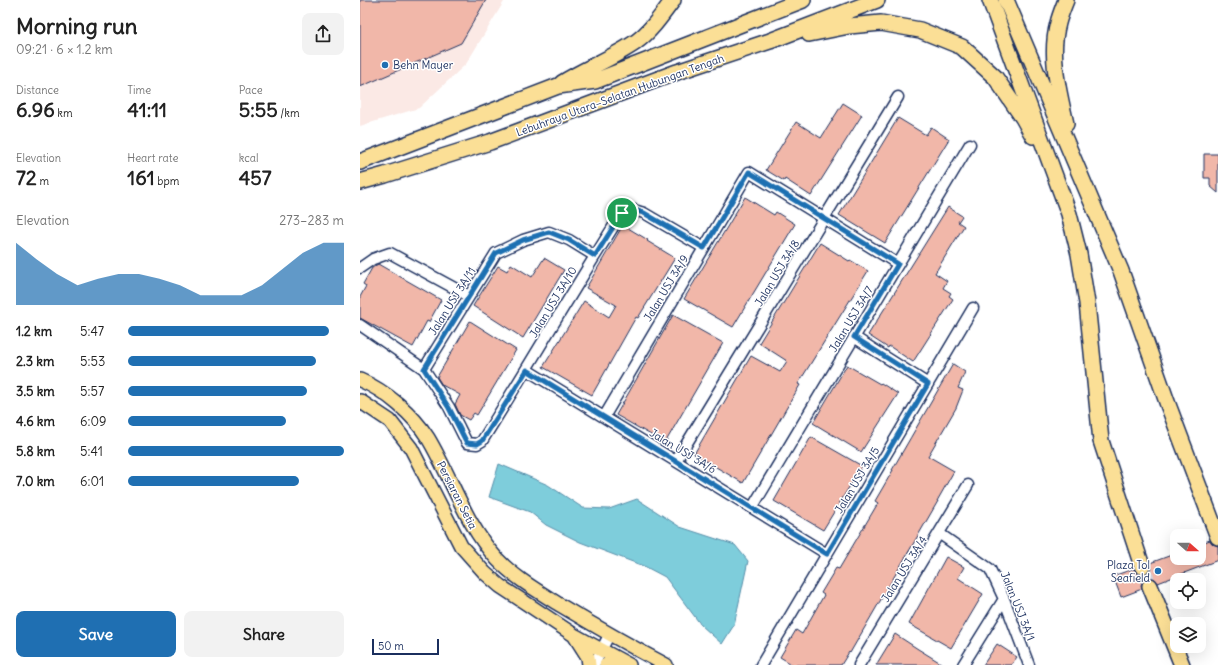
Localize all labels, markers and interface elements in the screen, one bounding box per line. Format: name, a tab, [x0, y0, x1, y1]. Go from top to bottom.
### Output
text: Morning run	[16, 12, 138, 40]
button: share	[302, 13, 344, 55]
text: 09:21 · 6 × 1.2 km	[16, 41, 113, 58]
street label: Lebuhraya Utara–Selatan Hubungan Tengah	[514, 51, 726, 139]
place label: Behn Mayer	[393, 58, 454, 72]
marker: Behn Mayer	[380, 60, 390, 70]
text: Distance	[16, 83, 59, 97]
text: Time	[127, 83, 151, 97]
text: Pace	[239, 83, 263, 97]
text: 6.96	[16, 97, 55, 122]
text: 41:11	[127, 97, 167, 122]
text: 5:55	[239, 97, 278, 122]
text: km	[55, 106, 73, 120]
text: /km	[278, 106, 300, 120]
text: Elevation	[16, 151, 61, 165]
text: Heart rate	[127, 151, 178, 165]
text: kcal	[239, 151, 258, 165]
text: 72	[16, 165, 37, 190]
text: 161	[127, 165, 155, 190]
text: 457	[239, 165, 272, 190]
text: m	[37, 174, 49, 188]
text: bpm	[155, 174, 179, 188]
pin	[605, 196, 639, 230]
icon: arrive	[611, 202, 633, 224]
text: Elevation	[16, 212, 69, 229]
text: 273–283 m	[279, 212, 344, 229]
street label: Jalan USJ 3A/8	[752, 237, 802, 309]
street label: Jalan USJ 3A/9	[641, 252, 691, 324]
street label: Jalan USJ 3A/11	[425, 264, 479, 338]
street label: Jalan USJ 3A/10	[526, 264, 580, 340]
street label: Jalan USJ 3A/7	[826, 283, 876, 354]
text: 1.2 km	[16, 323, 52, 340]
text: 5:47	[80, 323, 104, 340]
text: 2.3 km	[16, 353, 54, 370]
text: 5:53	[80, 353, 105, 370]
text: 3.5 km	[16, 383, 55, 400]
text: 5:57	[80, 383, 104, 400]
text: 4.6 km	[16, 413, 55, 430]
text: 6:09	[80, 413, 106, 430]
street label: Jalan USJ 3A/6	[647, 426, 719, 476]
text: 5.8 km	[16, 443, 55, 460]
text: 5:41	[80, 443, 103, 460]
street label: Jalan USJ 3A/5	[832, 444, 882, 516]
street label: Persiaran Setia	[434, 459, 480, 531]
text: 7.0 km	[16, 473, 55, 490]
text: 6:01	[80, 473, 104, 490]
north arrow	[1170, 529, 1206, 565]
map controls	[1170, 529, 1206, 653]
street label: Jalan USJ 3A/4	[878, 533, 930, 605]
place label: Plaza Tol Seafield	[1107, 558, 1151, 585]
marker: Plaza Tol Seafield	[1153, 566, 1163, 576]
street label: Jalan USJ 3A/1	[998, 569, 1038, 643]
button: locate	[1170, 573, 1206, 609]
button: Save	[16, 611, 176, 657]
button: Share	[184, 611, 344, 657]
button: layers	[1170, 617, 1206, 653]
scale bar	[372, 637, 439, 656]
text: 50 m	[378, 639, 404, 653]

